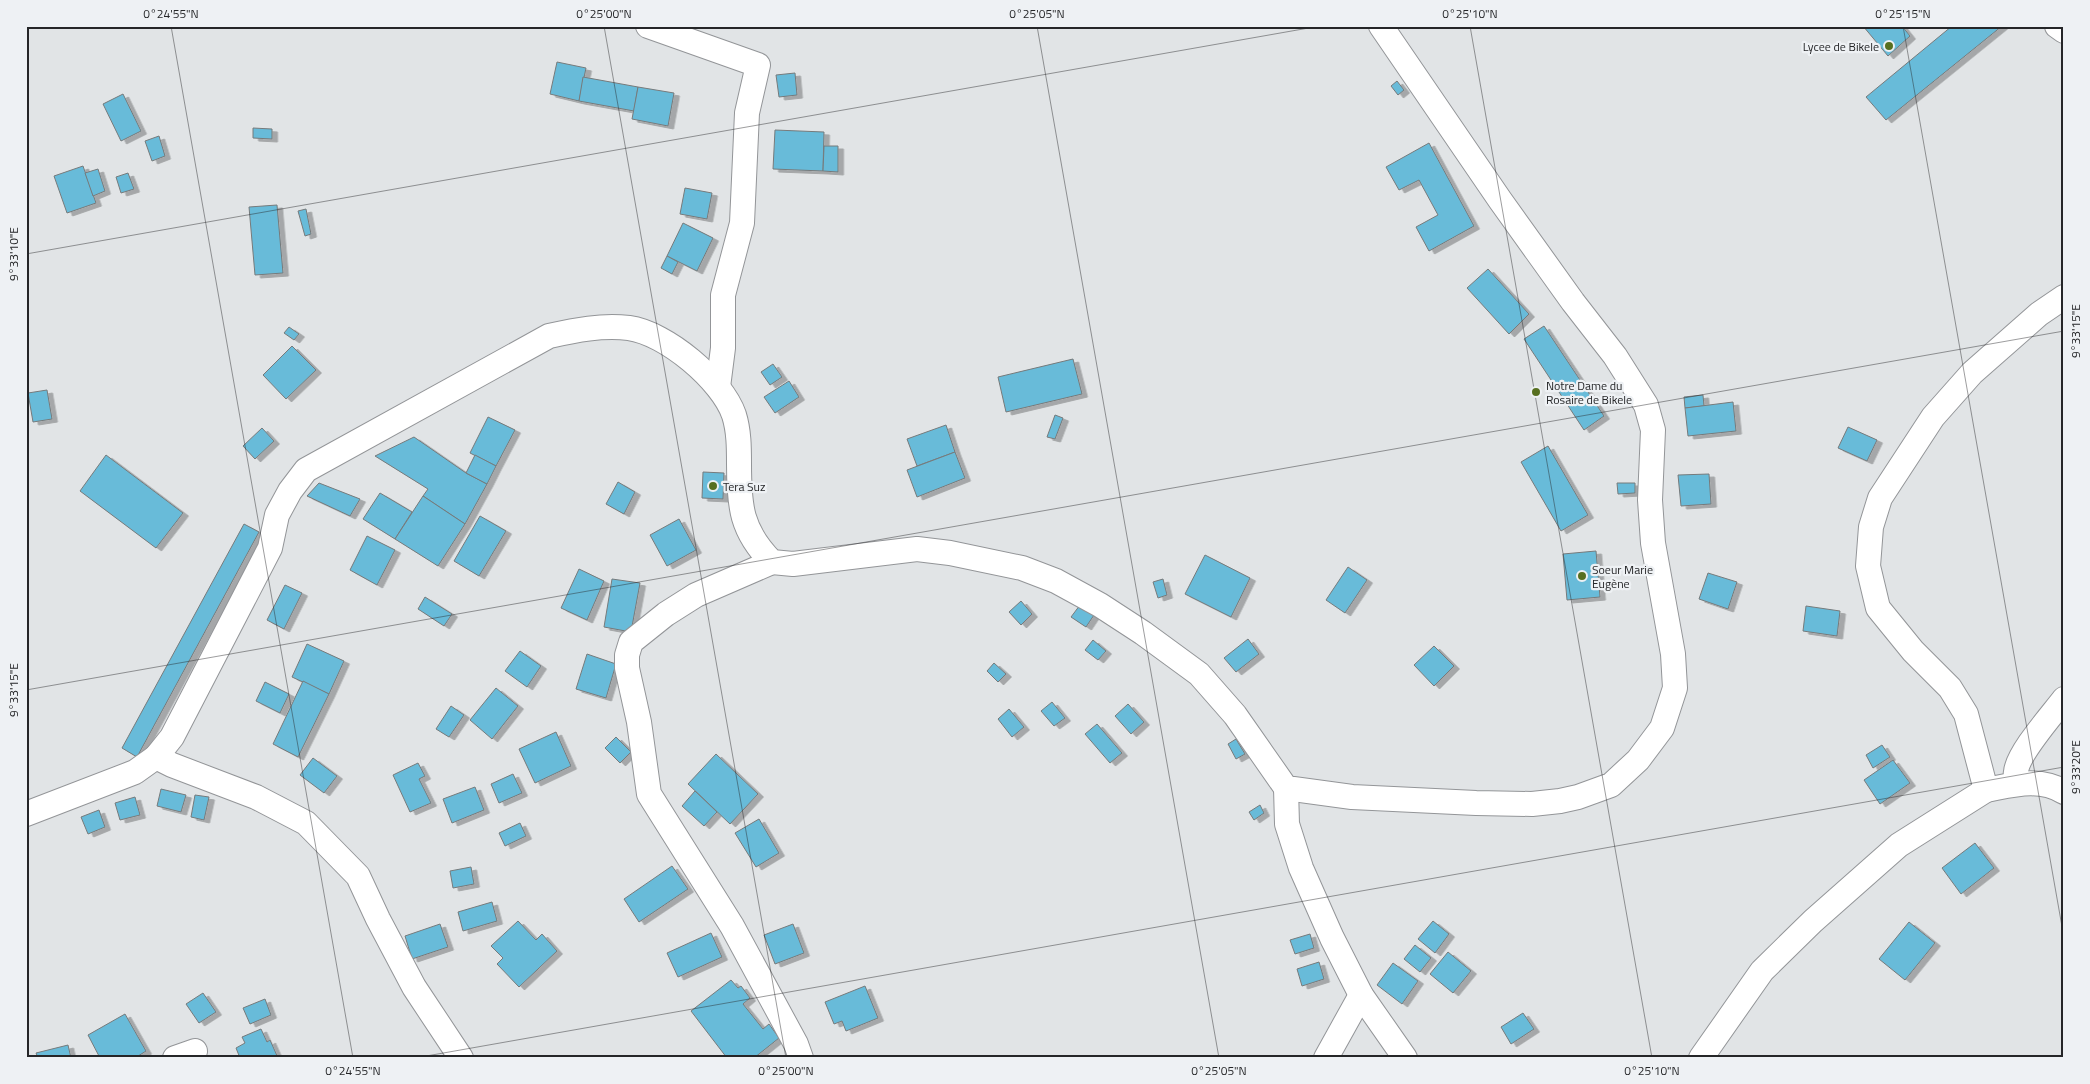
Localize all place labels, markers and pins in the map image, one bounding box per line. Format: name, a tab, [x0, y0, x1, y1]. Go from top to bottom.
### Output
place label: Lycee de Bikele	[1803, 37, 1879, 56]
marker: Lycee de Bikele	[1883, 40, 1895, 52]
place label: Notre Dame du Rosaire de Bikele	[1546, 376, 1632, 409]
marker: Notre Dame du Rosaire de Bikele	[1530, 386, 1542, 398]
place label: Tera Suz	[723, 477, 765, 496]
marker: Tera Suz	[707, 480, 719, 492]
place label: Soeur Marie Eugène	[1592, 560, 1653, 593]
marker: Soeur Marie Eugène	[1576, 570, 1588, 582]

